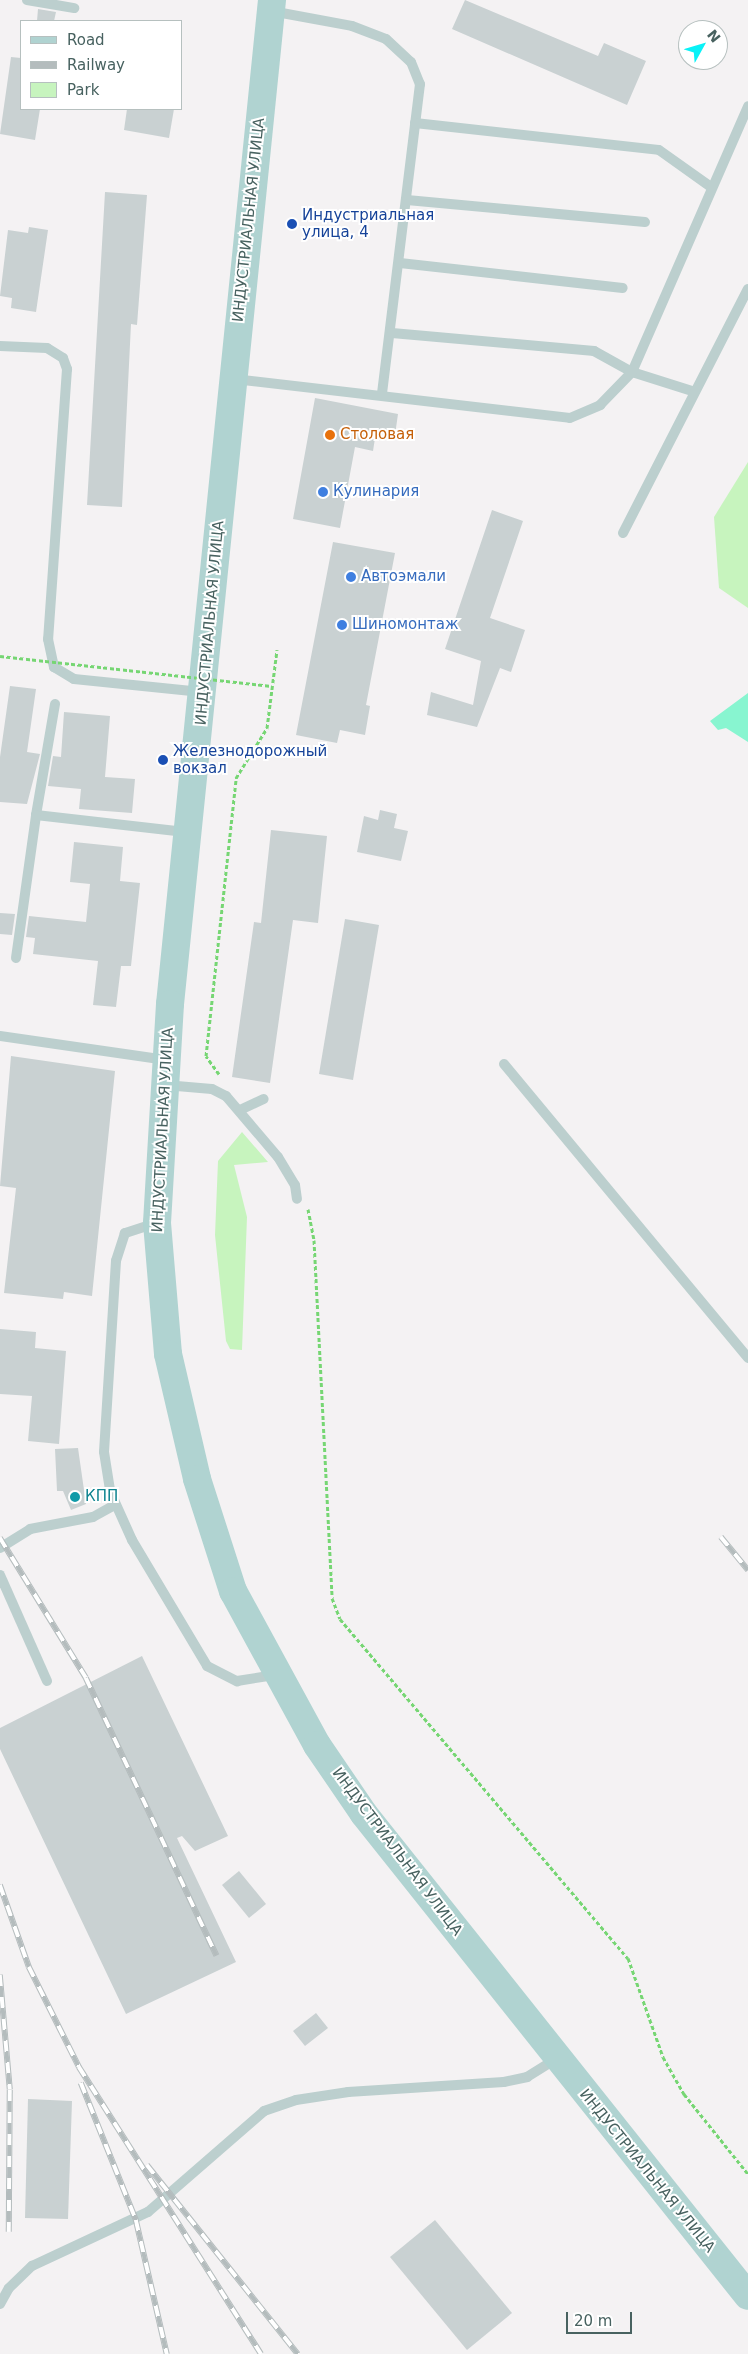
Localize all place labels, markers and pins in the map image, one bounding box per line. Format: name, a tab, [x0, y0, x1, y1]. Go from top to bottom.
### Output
place label: Индустриальная улица, 4	[302, 206, 434, 241]
marker: Индустриальная улица, 4	[286, 218, 298, 230]
place label: Столовая	[340, 426, 414, 444]
marker: Столовая	[324, 429, 336, 441]
place label: Кулинария	[333, 483, 419, 501]
marker: Кулинария	[317, 486, 329, 498]
place label: Автоэмали	[361, 568, 446, 586]
marker: Автоэмали	[345, 571, 357, 583]
place label: Шиномонтаж	[352, 616, 459, 634]
marker: Шиномонтаж	[336, 619, 348, 631]
place label: Железнодорожный вокзал	[173, 742, 327, 777]
marker: Железнодорожный вокзал	[157, 754, 169, 766]
place label: КПП	[85, 1488, 118, 1506]
marker: КПП	[69, 1491, 81, 1503]

